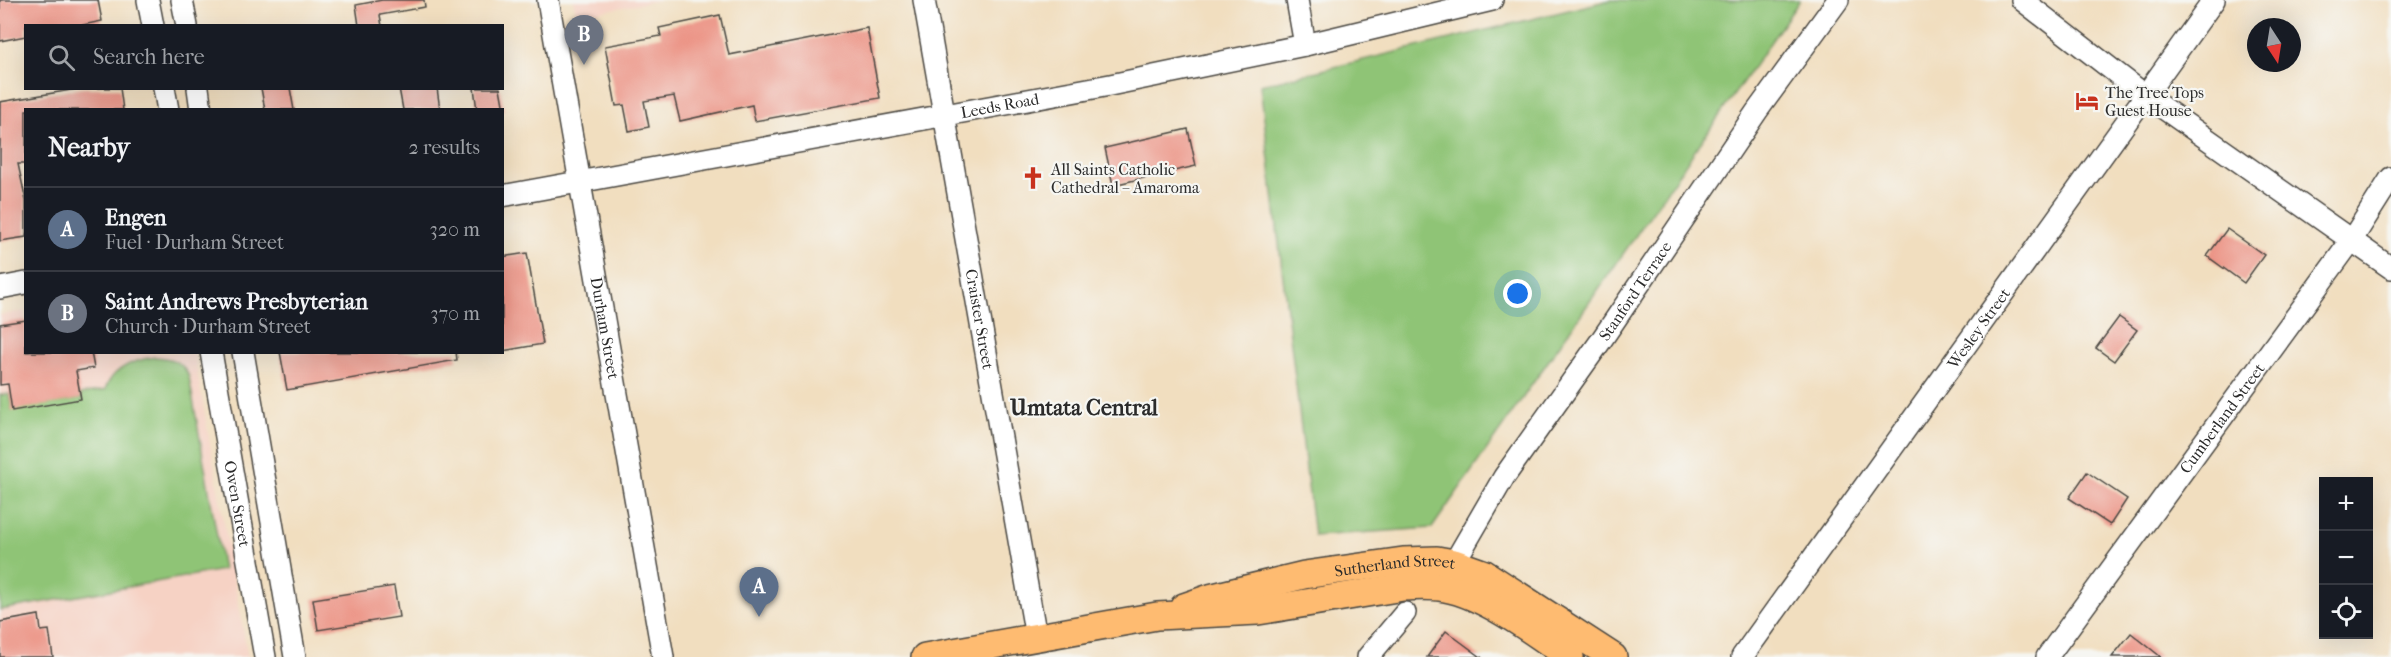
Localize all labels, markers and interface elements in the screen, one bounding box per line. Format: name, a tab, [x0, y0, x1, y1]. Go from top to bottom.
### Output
pin: B	[564, 16, 604, 65]
north arrow	[2247, 18, 2301, 72]
search box	[24, 24, 504, 90]
icon: search	[45, 41, 78, 74]
text: Search here	[93, 44, 205, 70]
place label: The Tree Tops Guest House	[2105, 83, 2204, 120]
hotel icon: The Tree Tops Guest House	[2074, 88, 2100, 114]
street label: Leeds Road	[959, 89, 1041, 122]
text: Nearby	[48, 132, 130, 163]
text: 2 results	[409, 136, 480, 159]
place label: All Saints Catholic Cathedral – Amaroma	[1050, 160, 1200, 197]
church icon: All Saints Catholic Cathedral – Amaroma	[1020, 165, 1046, 191]
text: Engen	[105, 205, 167, 231]
text: A	[61, 218, 74, 241]
text: 320 m	[430, 218, 480, 241]
text: Fuel · Durham Street	[105, 231, 284, 254]
street label: Stanford Terrace	[1595, 238, 1676, 344]
street label: Craister Street	[961, 267, 998, 371]
street label: Durham Street	[587, 276, 623, 381]
your location	[1503, 279, 1532, 308]
street label: Wesley Street	[1943, 284, 2014, 373]
text: Saint Andrews Presbyterian	[105, 289, 368, 315]
text: B	[61, 302, 74, 325]
text: 370 m	[430, 302, 480, 325]
text: Church · Durham Street	[105, 315, 311, 338]
street label: Cumberland Street	[2176, 359, 2269, 477]
district label: Umtata Central	[1009, 395, 1159, 421]
street label: Owen Street	[220, 459, 254, 549]
map controls	[2319, 477, 2373, 639]
button: +	[2319, 477, 2373, 531]
button: −	[2319, 531, 2373, 585]
street label: Sutherland Street	[1333, 551, 1457, 581]
pin: A	[740, 568, 778, 617]
button: locate	[2319, 585, 2373, 639]

